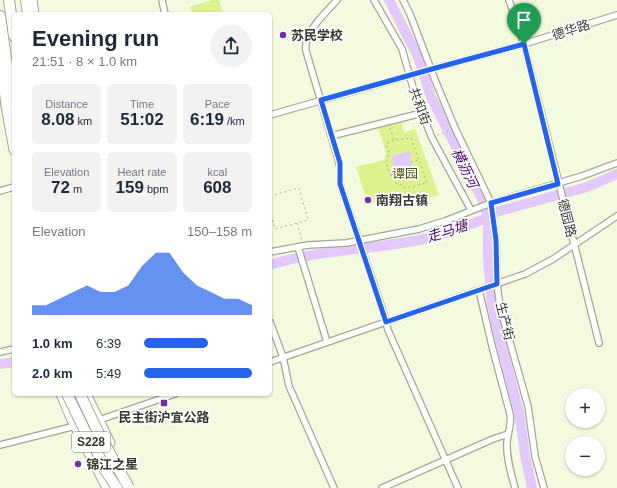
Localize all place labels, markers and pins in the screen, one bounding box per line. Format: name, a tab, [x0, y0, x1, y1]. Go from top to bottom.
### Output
pin	[507, 3, 541, 44]
place label: 苏民学校	[291, 28, 343, 43]
marker: 苏民学校	[278, 30, 288, 40]
place label: 南翔古镇	[376, 193, 428, 208]
marker: 南翔古镇	[363, 195, 373, 205]
marker: 民主街沪宜公路	[159, 398, 169, 408]
place label: 民主街沪宜公路	[118, 410, 210, 425]
place label: 锦江之星	[86, 457, 138, 472]
marker: 锦江之星	[73, 459, 83, 469]

